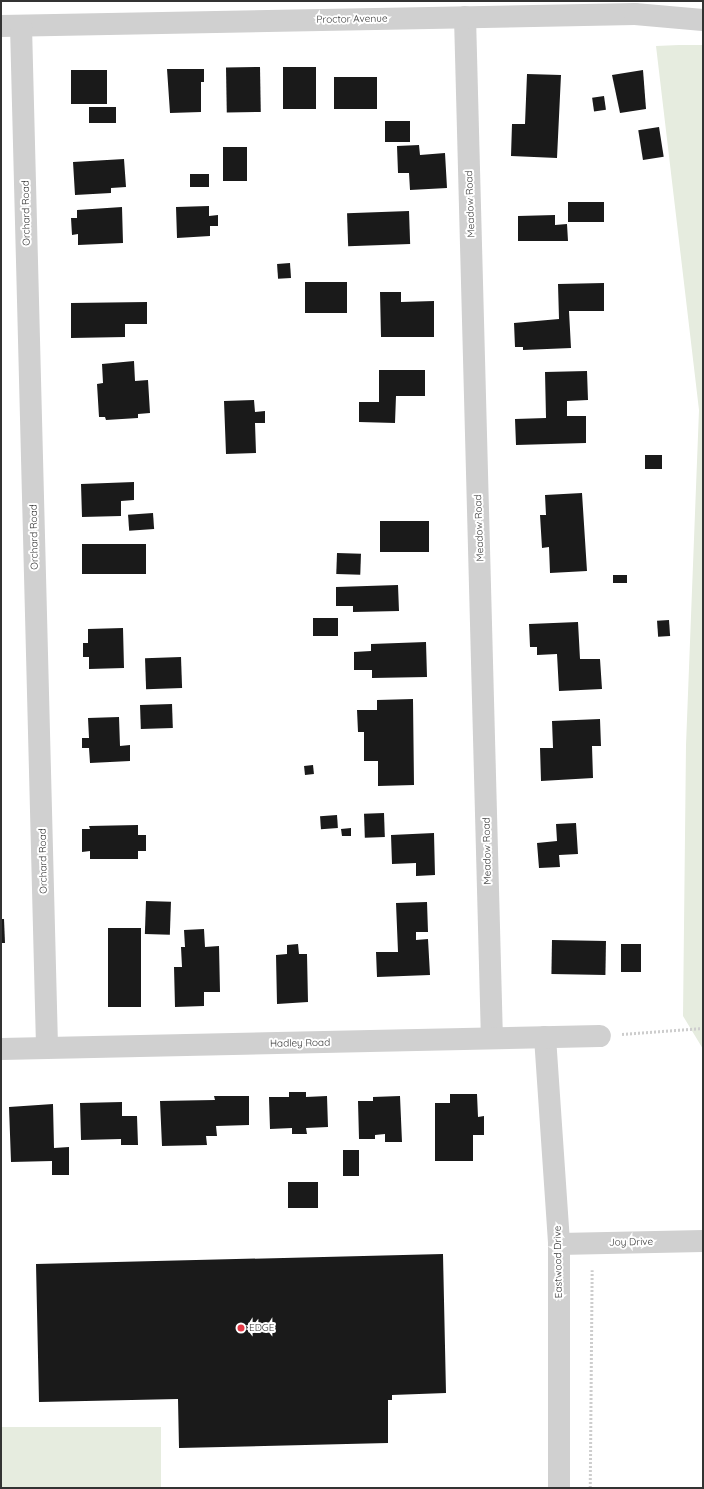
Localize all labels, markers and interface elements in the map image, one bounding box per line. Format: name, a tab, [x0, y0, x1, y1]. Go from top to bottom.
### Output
street label: Proctor Avenue	[316, 12, 388, 26]
street label: Meadow Road	[463, 170, 477, 238]
street label: Orchard Road	[19, 180, 33, 246]
street label: Meadow Road	[472, 494, 486, 562]
street label: Orchard Road	[27, 504, 41, 570]
street label: Meadow Road	[480, 817, 494, 885]
street label: Orchard Road	[36, 828, 50, 894]
street label: Hadley Road	[270, 1036, 330, 1050]
street label: Eastwood Drive	[551, 1226, 565, 1298]
street label: Joy Drive	[609, 1236, 653, 1248]
place label: EDGE	[249, 1322, 274, 1334]
marker: EDGE	[236, 1323, 246, 1333]

